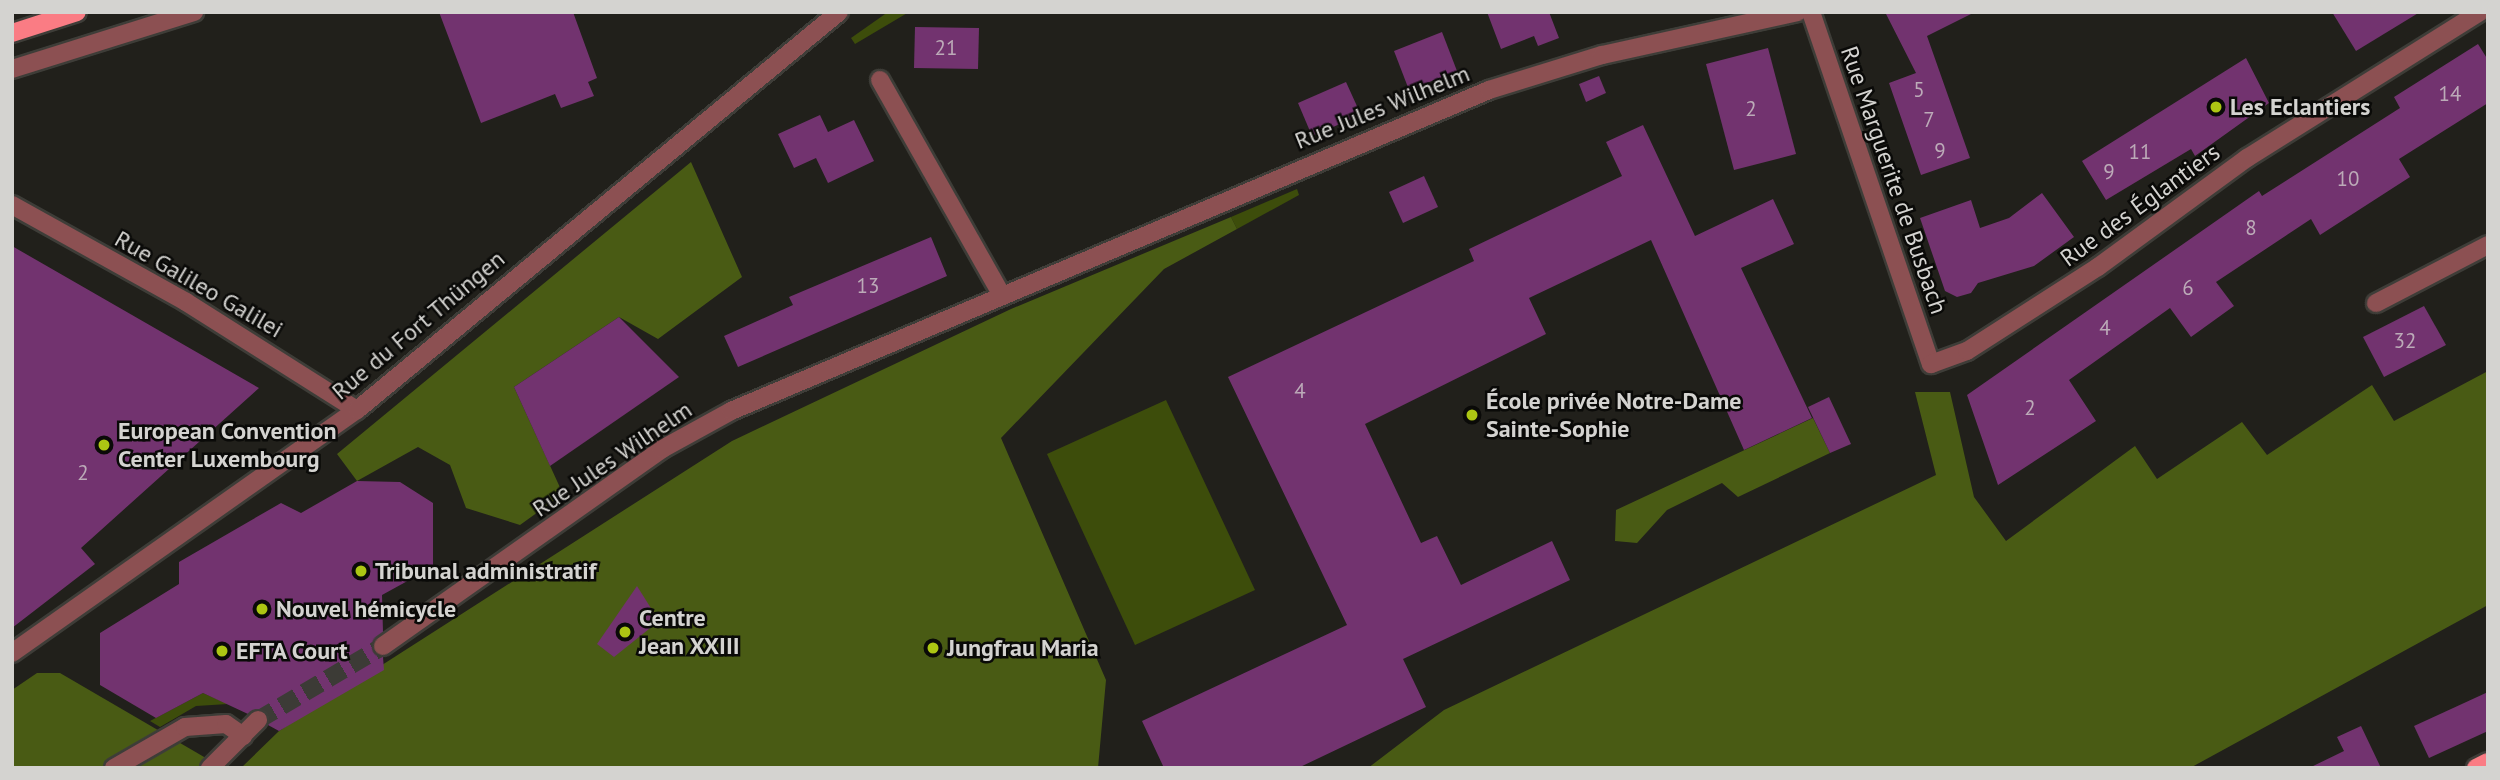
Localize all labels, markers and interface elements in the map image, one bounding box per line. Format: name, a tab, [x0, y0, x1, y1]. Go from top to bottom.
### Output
house number: 21	[935, 35, 957, 61]
street label: Rue Marguerite de Busbach	[1835, 42, 1953, 318]
street label: Rue Jules Wilhelm	[1290, 59, 1474, 155]
house number: 5	[1913, 77, 1925, 103]
house number: 14	[2439, 81, 2461, 107]
place label: Les Eclantiers	[2230, 93, 2370, 121]
house number: 2	[1745, 96, 1757, 122]
marker: Les Eclantiers	[2208, 99, 2224, 115]
house number: 7	[1923, 107, 1935, 133]
house number: 9	[1934, 138, 1946, 164]
street label: Rue des Églantiers	[2055, 138, 2225, 272]
house number: 11	[2129, 139, 2151, 165]
house number: 9	[2103, 159, 2115, 185]
house number: 10	[2337, 166, 2359, 192]
house number: 8	[2245, 215, 2257, 241]
street label: Rue Galileo Galilei	[110, 224, 288, 344]
street label: Rue du Fort Thüngen	[326, 244, 510, 406]
house number: 13	[857, 273, 879, 299]
house number: 6	[2182, 275, 2194, 301]
house number: 4	[2099, 315, 2111, 341]
house number: 32	[2394, 328, 2416, 354]
house number: 4	[1294, 378, 1306, 404]
place label: École privée Notre-Dame Sainte-Sophie	[1486, 387, 1741, 443]
street label: Rue Jules Wilhelm	[527, 395, 697, 523]
house number: 2	[2024, 395, 2036, 421]
marker: École privée Notre-Dame Sainte-Sophie	[1464, 407, 1480, 423]
place label: European Convention Center Luxembourg	[118, 417, 337, 473]
marker: European Convention Center Luxembourg	[96, 437, 112, 453]
house number: 2	[77, 460, 89, 486]
place label: Tribunal administratif	[375, 557, 596, 585]
marker: Tribunal administratif	[353, 563, 369, 579]
place label: Nouvel hémicycle	[276, 595, 456, 623]
marker: Nouvel hémicycle	[254, 601, 270, 617]
place label: Centre Jean XXIII	[639, 604, 740, 660]
marker: Centre Jean XXIII	[617, 624, 633, 640]
place label: Jungfrau Maria	[947, 634, 1099, 662]
place label: EFTA Court	[236, 637, 349, 665]
marker: Jungfrau Maria	[925, 640, 941, 656]
marker: EFTA Court	[214, 643, 230, 659]

